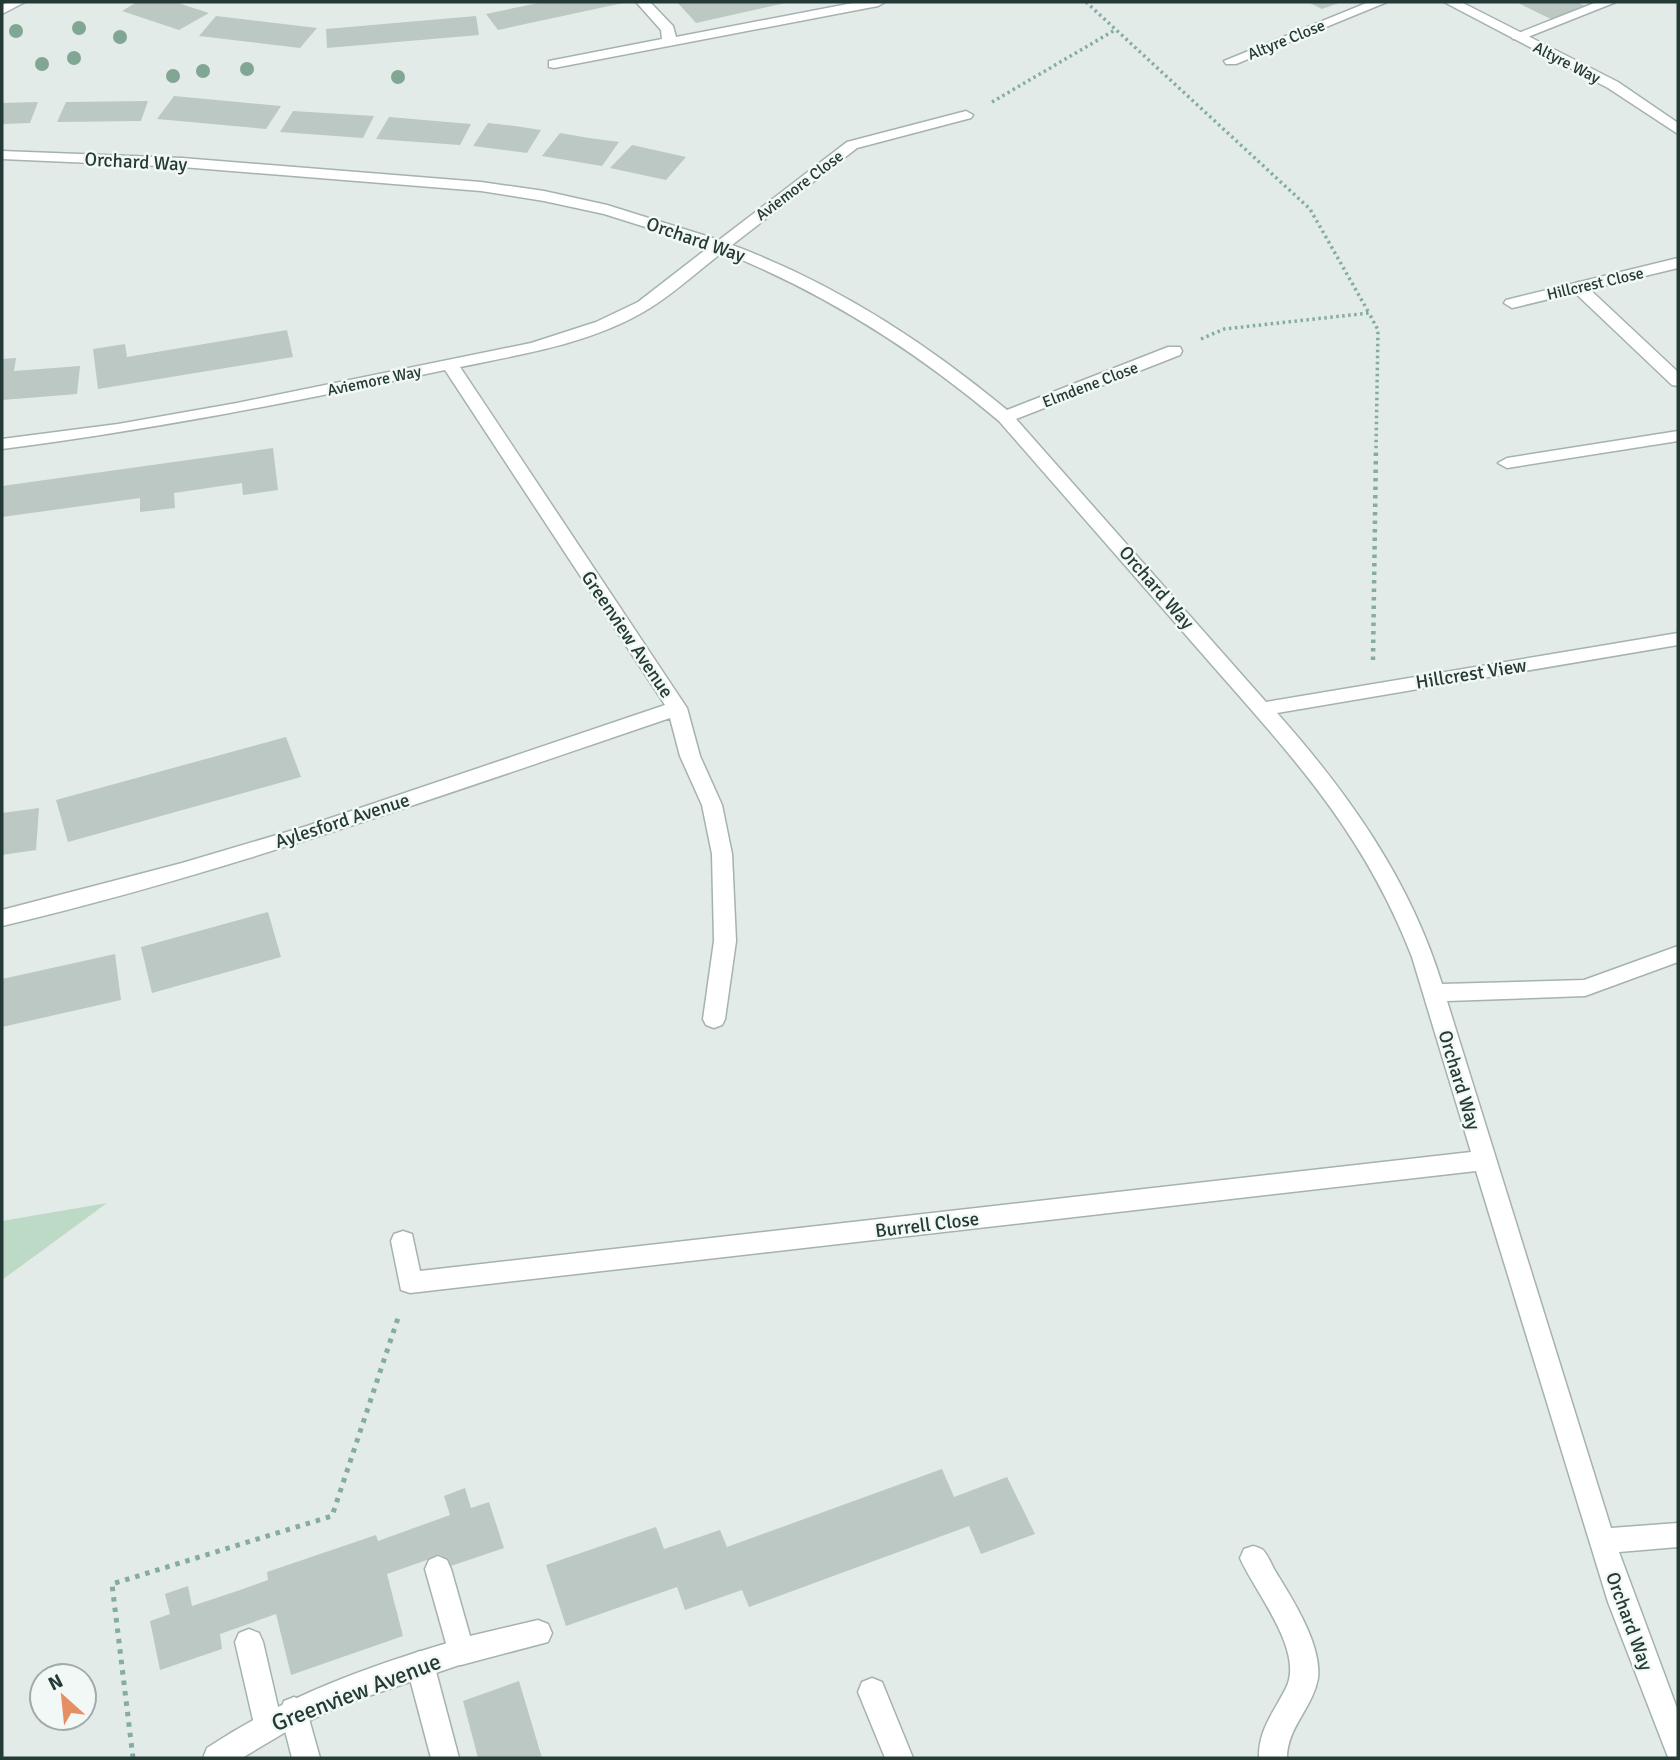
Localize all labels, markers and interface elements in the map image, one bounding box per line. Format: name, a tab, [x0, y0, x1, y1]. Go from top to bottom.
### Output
street label: Altyre Close	[1245, 15, 1328, 65]
street label: Altyre Way	[1530, 37, 1604, 89]
street label: Aviemore Close	[752, 146, 847, 225]
street label: Orchard Way	[84, 147, 188, 177]
street label: Orchard Way	[643, 212, 748, 268]
street label: Hillcrest Close	[1545, 263, 1646, 305]
street label: Elmdene Close	[1040, 358, 1141, 412]
street label: Aviemore Way	[325, 361, 424, 401]
street label: Orchard Way	[1113, 541, 1199, 634]
street label: Greenview Avenue	[576, 566, 679, 703]
street label: Hillcrest View	[1414, 653, 1529, 695]
street label: Aylesford Avenue	[272, 788, 413, 854]
street label: Orchard Way	[1433, 1028, 1486, 1133]
street label: Burrell Close	[874, 1207, 981, 1243]
street label: Orchard Way	[1600, 1569, 1658, 1674]
street label: Greenview Avenue	[267, 1647, 445, 1738]
north arrow	[28, 1662, 98, 1732]
text: N	[44, 1669, 67, 1696]

